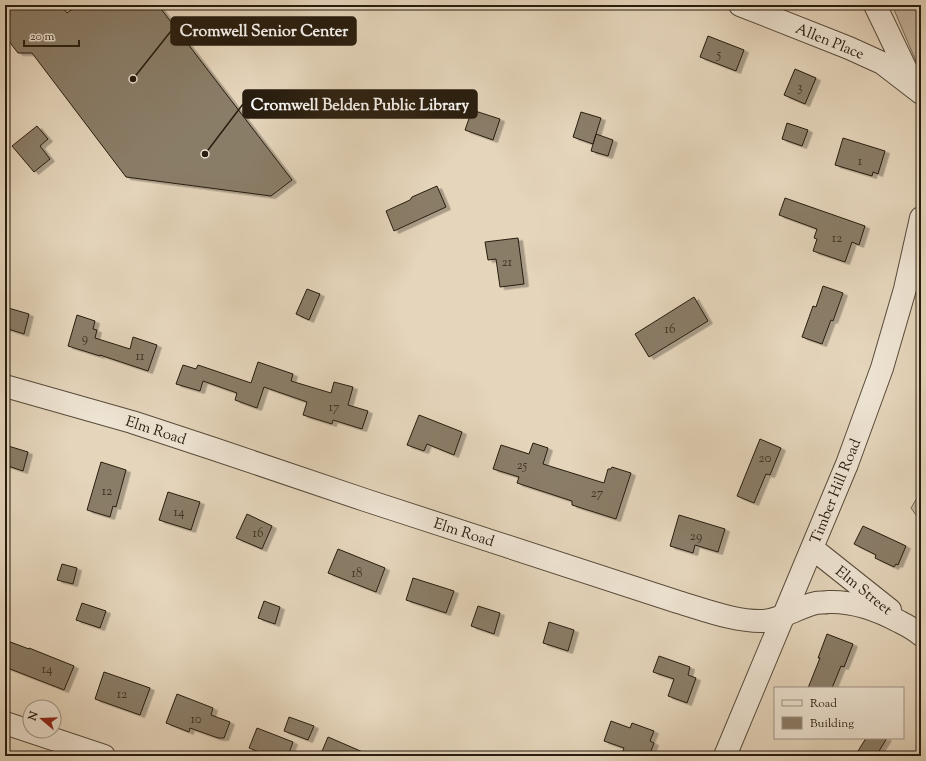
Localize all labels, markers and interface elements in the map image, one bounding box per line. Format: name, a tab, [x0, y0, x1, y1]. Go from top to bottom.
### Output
callout: Cromwell Senior Center	[171, 17, 356, 45]
street label: Allen Place	[792, 19, 867, 66]
text: Cromwell Senior Center	[180, 21, 349, 44]
scale bar	[24, 22, 79, 48]
text: 20 m	[30, 28, 55, 46]
house number: 5	[716, 46, 722, 64]
house number: 3	[797, 79, 803, 97]
callout: Cromwell Belden Public Library	[243, 90, 477, 118]
text: Cromwell Belden Public Library	[251, 95, 469, 118]
house number: 1	[858, 153, 863, 171]
house number: 12	[832, 230, 842, 248]
house number: 21	[502, 254, 513, 272]
house number: 16	[665, 321, 675, 339]
house number: 9	[82, 330, 88, 348]
house number: 11	[136, 348, 145, 366]
house number: 17	[329, 399, 340, 417]
street label: Elm Road	[123, 412, 189, 451]
street label: Timber Hill Road	[806, 435, 867, 547]
house number: 20	[759, 450, 772, 468]
house number: 25	[517, 457, 528, 475]
house number: 12	[102, 483, 112, 501]
house number: 27	[591, 485, 604, 503]
house number: 14	[174, 504, 185, 522]
street label: Elm Road	[431, 514, 497, 553]
house number: 16	[253, 525, 263, 543]
house number: 29	[690, 528, 702, 546]
street label: Elm Street	[830, 562, 896, 621]
house number: 18	[352, 565, 362, 583]
house number: 14	[42, 661, 53, 679]
house number: 12	[117, 686, 127, 704]
legend	[774, 687, 904, 739]
text: Road	[810, 695, 837, 713]
north arrow	[22, 699, 62, 739]
text: N	[24, 709, 43, 724]
house number: 10	[190, 711, 202, 729]
text: Building	[810, 715, 854, 733]

